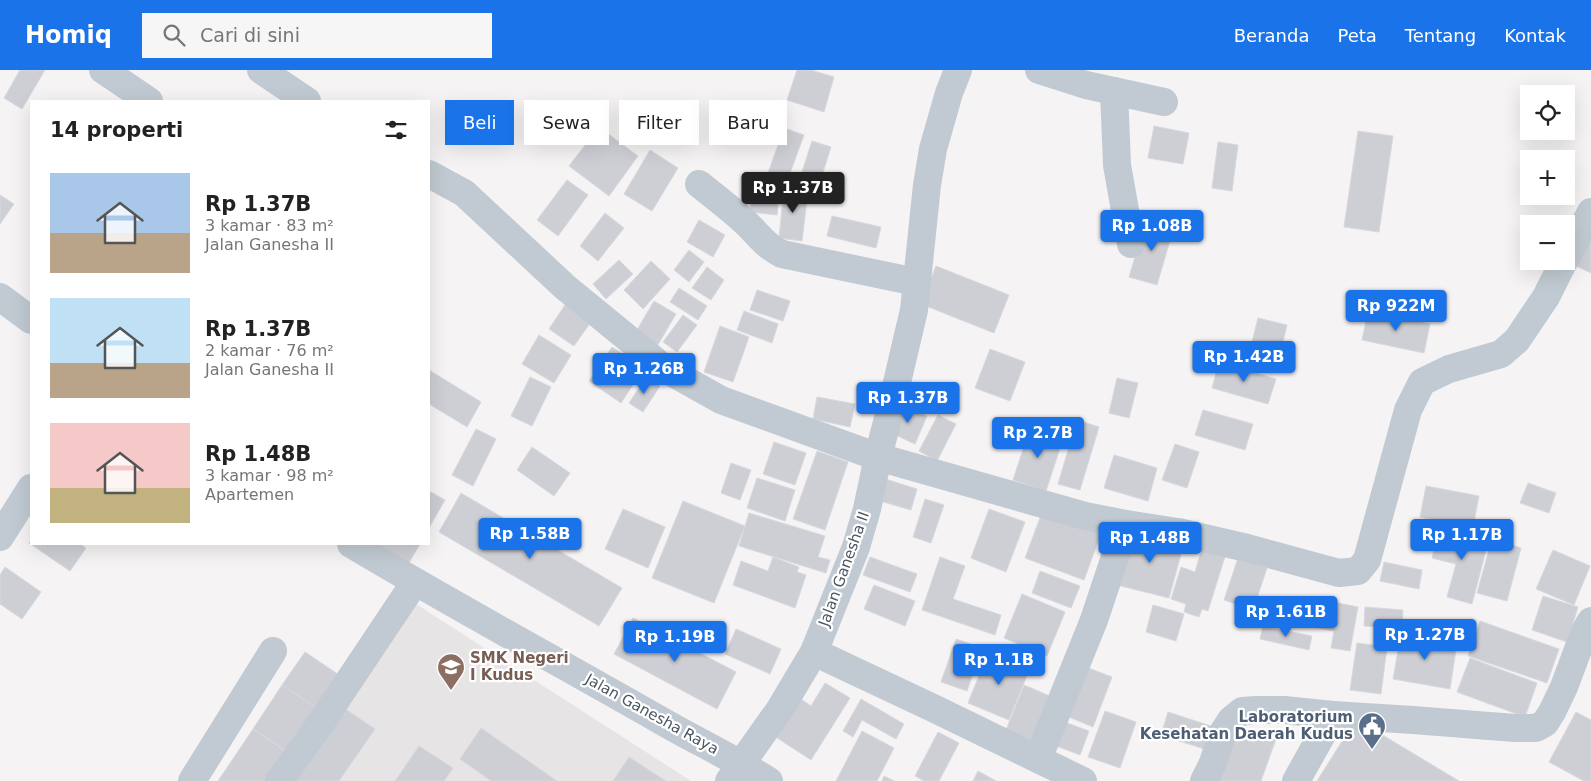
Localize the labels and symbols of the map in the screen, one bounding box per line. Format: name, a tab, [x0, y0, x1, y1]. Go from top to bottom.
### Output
pin: Rp 1.37B	[741, 172, 845, 214]
pin: Rp 1.08B	[1100, 210, 1204, 252]
pin: Rp 922M	[1350, 290, 1442, 332]
pin: Rp 1.42B	[1192, 340, 1296, 383]
pin: Rp 1.26B	[592, 352, 696, 395]
pin: Rp 1.37B	[856, 382, 960, 424]
pin: Rp 2.7B	[992, 416, 1084, 459]
street label: Jalan Ganesha II	[815, 509, 873, 630]
pin: Rp 1.58B	[478, 518, 582, 560]
pin: Rp 1.17B	[1410, 518, 1514, 561]
pin: Rp 1.48B	[1098, 522, 1202, 564]
pin: Rp 1.61B	[1234, 596, 1338, 638]
pin: Rp 1.27B	[1373, 618, 1477, 661]
pin: Rp 1.19B	[623, 620, 727, 663]
pin: Rp 1.1B	[953, 644, 1045, 686]
place label: SMK Negeri I Kudus	[470, 649, 569, 684]
school or university icon: SMK Negeri I Kudus	[436, 652, 466, 691]
street label: Jalan Ganesha Raya	[581, 669, 722, 758]
place label: Laboratorium Kesehatan Daerah Kudus	[1140, 708, 1353, 743]
public building icon: Laboratorium Kesehatan Daerah Kudus	[1357, 711, 1387, 750]

